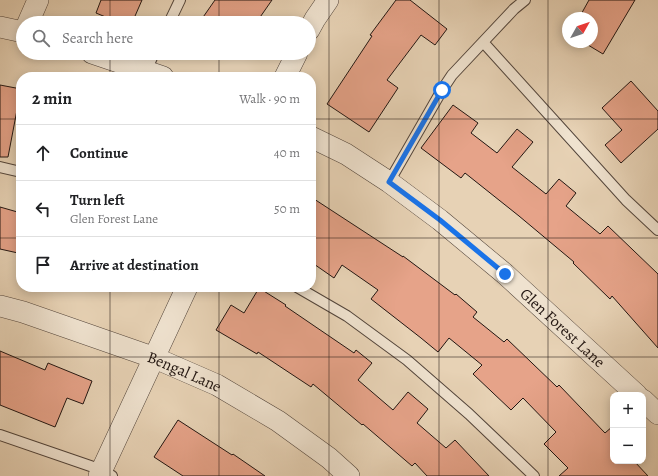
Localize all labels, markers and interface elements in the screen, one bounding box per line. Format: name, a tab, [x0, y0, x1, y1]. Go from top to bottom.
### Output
north arrow	[562, 12, 598, 48]
search box	[16, 16, 316, 60]
icon: search	[30, 27, 52, 49]
text: Search here	[62, 28, 133, 48]
route start	[433, 81, 451, 99]
text: 2 min	[32, 87, 72, 110]
text: Walk · 90 m	[239, 90, 300, 107]
icon: ahead	[32, 142, 54, 164]
text: Continue	[70, 143, 128, 163]
text: 40 m	[274, 144, 300, 161]
text: Turn left	[70, 190, 125, 210]
icon: left	[32, 198, 54, 220]
text: 50 m	[274, 200, 300, 217]
text: Glen Forest Lane	[70, 210, 158, 227]
icon: arrive	[32, 254, 54, 276]
text: Arrive at destination	[70, 255, 199, 275]
route end	[496, 265, 514, 283]
street label: Glen Forest Lane	[515, 283, 610, 373]
street label: Bengal Lane	[144, 346, 226, 398]
map controls	[610, 392, 646, 464]
button: +	[610, 392, 646, 428]
button: −	[610, 428, 646, 464]

